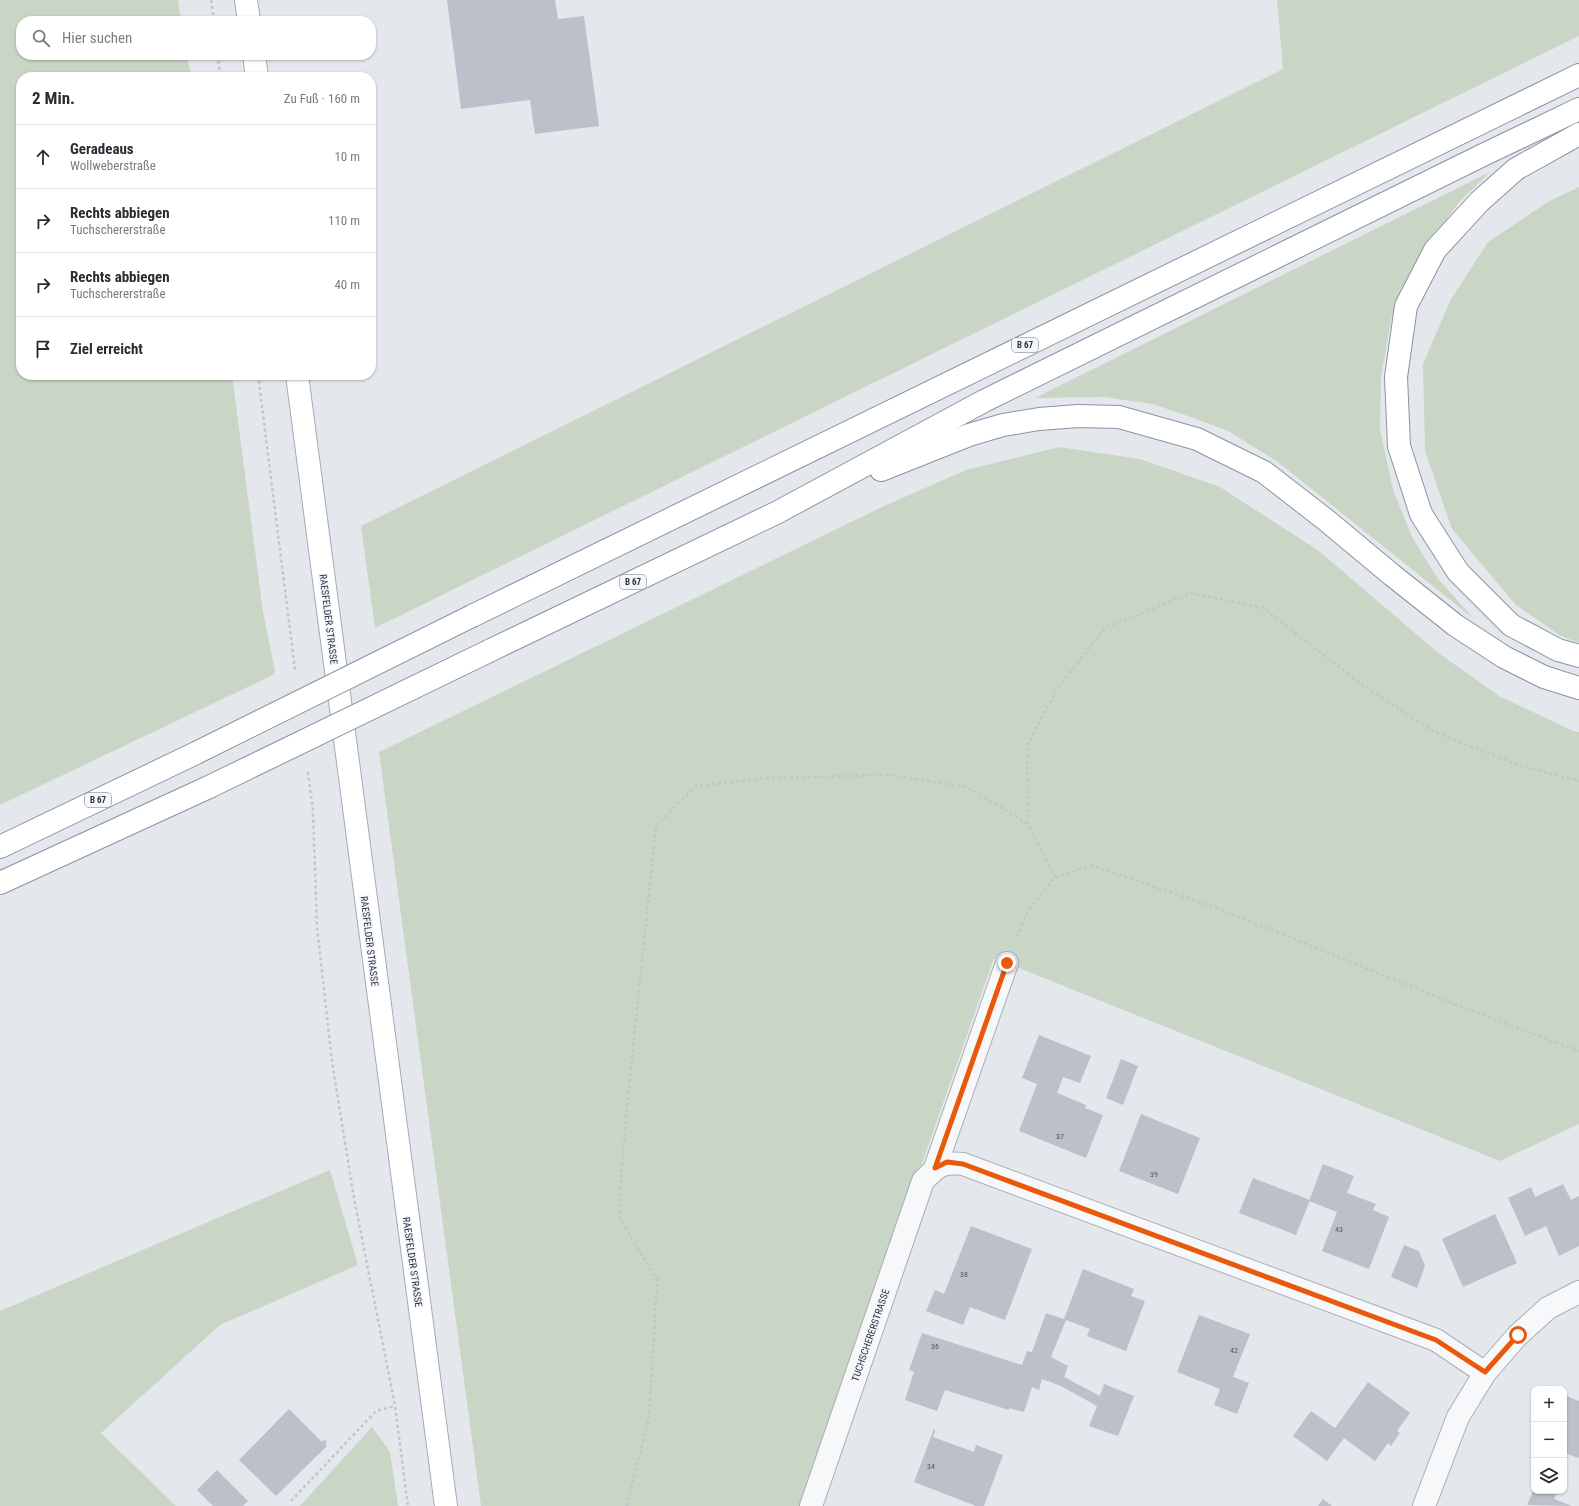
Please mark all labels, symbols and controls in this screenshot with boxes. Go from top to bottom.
search box [16,16,376,60]
icon: search [30,27,52,49]
text: Hier suchen [62,29,132,47]
text: 2 Min. [32,88,75,108]
text: Zu Fuß · 160 m [284,91,360,106]
text: Geradeaus [70,140,134,158]
icon: ahead [32,146,54,168]
text: 10 m [334,149,360,164]
text: Wollweberstraße [70,158,156,173]
text: Rechts abbiegen [70,204,170,222]
icon: right [32,210,54,232]
text: 110 m [328,213,360,228]
text: Tuchschererstraße [70,222,166,237]
text: Rechts abbiegen [70,268,170,286]
icon: right [32,274,54,296]
text: 40 m [334,277,360,292]
text: Tuchschererstraße [70,286,166,301]
icon: arrive [32,338,54,360]
road number: B 67 [1012,338,1038,352]
text: Ziel erreicht [70,340,143,358]
street label: RAESFELDER STRASSE [318,573,340,665]
road number: B 67 [620,575,646,589]
road number: B 67 [85,793,111,807]
street label: RAESFELDER STRASSE [359,895,381,987]
route end [998,954,1016,972]
house number: 37 [1056,1132,1064,1141]
house number: 39 [1150,1170,1158,1179]
street label: RAESFELDER STRASSE [401,1216,424,1308]
house number: 43 [1335,1225,1343,1234]
house number: 38 [960,1270,968,1279]
street label: TUCHSCHERERSTRASSE [849,1287,891,1383]
route start [1509,1326,1527,1344]
house number: 36 [931,1342,939,1351]
house number: 42 [1230,1346,1238,1355]
map controls [1531,1386,1567,1494]
button: + [1531,1386,1567,1422]
button: − [1531,1422,1567,1458]
button: layers [1531,1458,1567,1494]
house number: 34 [927,1462,935,1471]

